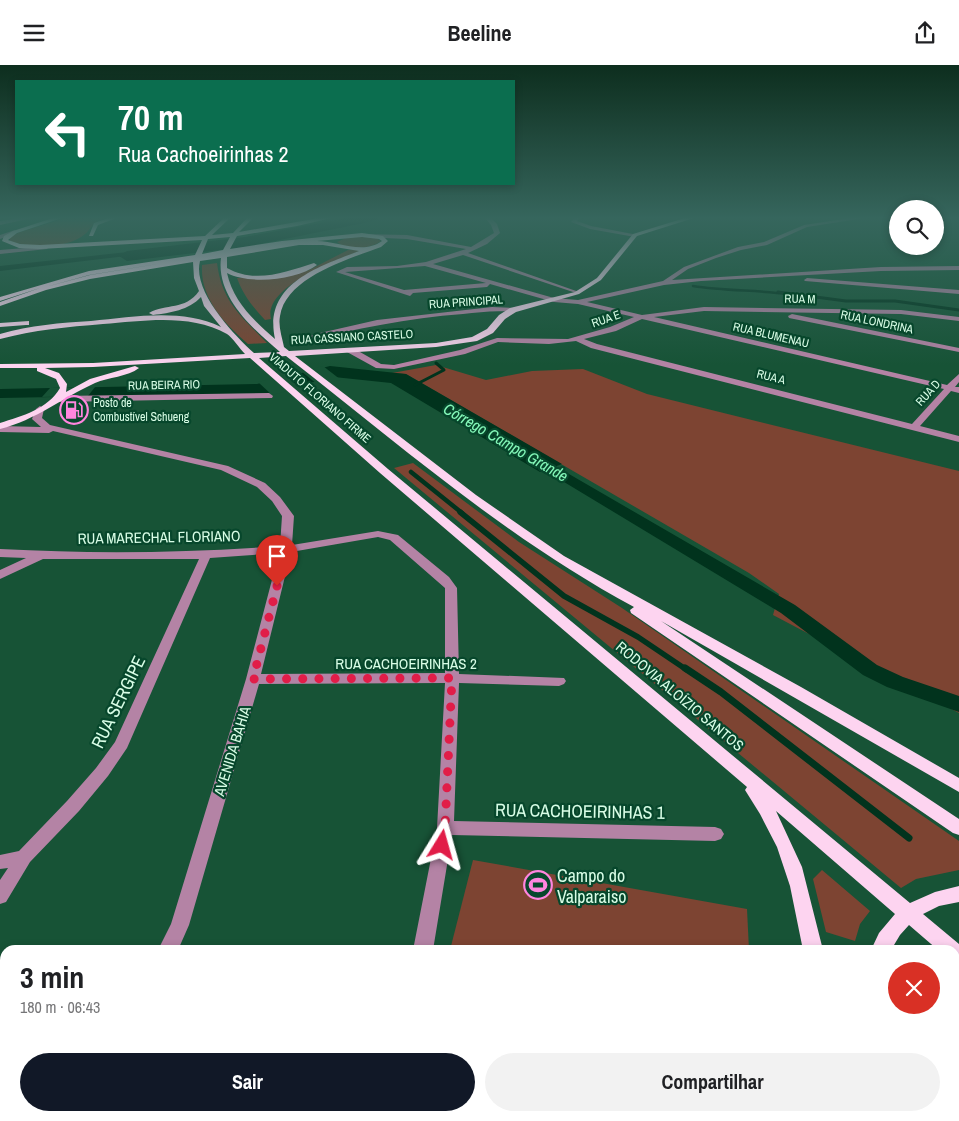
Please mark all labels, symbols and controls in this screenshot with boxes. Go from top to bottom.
text: Beeline [447,18,512,48]
icon: menu [20,19,48,47]
icon: share [911,19,939,47]
text: 70 m [118,94,183,141]
icon: left [35,100,100,165]
text: Rua Cachoeirinhas 2 [118,139,288,169]
map controls [889,200,944,255]
button: search [889,200,944,255]
street label: RUA PRINCIPAL [428,291,504,313]
street label: RUA M [784,291,816,307]
street label: RUA LONDRINA [839,306,915,338]
street label: RUA E [589,307,623,331]
street label: RUA BLUMENAU [731,318,811,352]
street label: RUA CASSIANO CASTELO [290,326,414,348]
street label: VIADUTO FLORIANO FIRME [266,349,374,447]
street label: RUA A [755,366,787,388]
street label: RUA BEIRA RIO [128,376,201,394]
street label: RUA D [912,376,944,410]
fuel station icon: Posto de Combustível Schueng [59,395,89,425]
place label: Posto de Combustível Schueng [93,395,190,425]
water label: Córrego Campo Grande [440,397,572,487]
street label: RUA MARECHAL FLORIANO [77,525,241,549]
pin [256,535,298,586]
icon: arrive [263,542,291,570]
street label: RODOVIA ALOÍZIO SANTOS [612,636,748,756]
street label: RUA SERGIPE [85,652,151,752]
street label: RUA CACHOEIRINHAS 2 [335,653,477,674]
street label: AVENIDA BAHIA [208,703,256,799]
street label: RUA CACHOEIRINHAS 1 [495,797,666,825]
position arrow [415,818,467,870]
place label: Campo do Valparaiso [557,863,626,909]
sports icon: Campo do Valparaiso [523,870,553,900]
text: 3 min [20,957,84,997]
button: close [888,962,940,1014]
text: 180 m · 06:43 [20,996,100,1018]
button: Sair [20,1053,475,1111]
button: Compartilhar [485,1053,940,1111]

